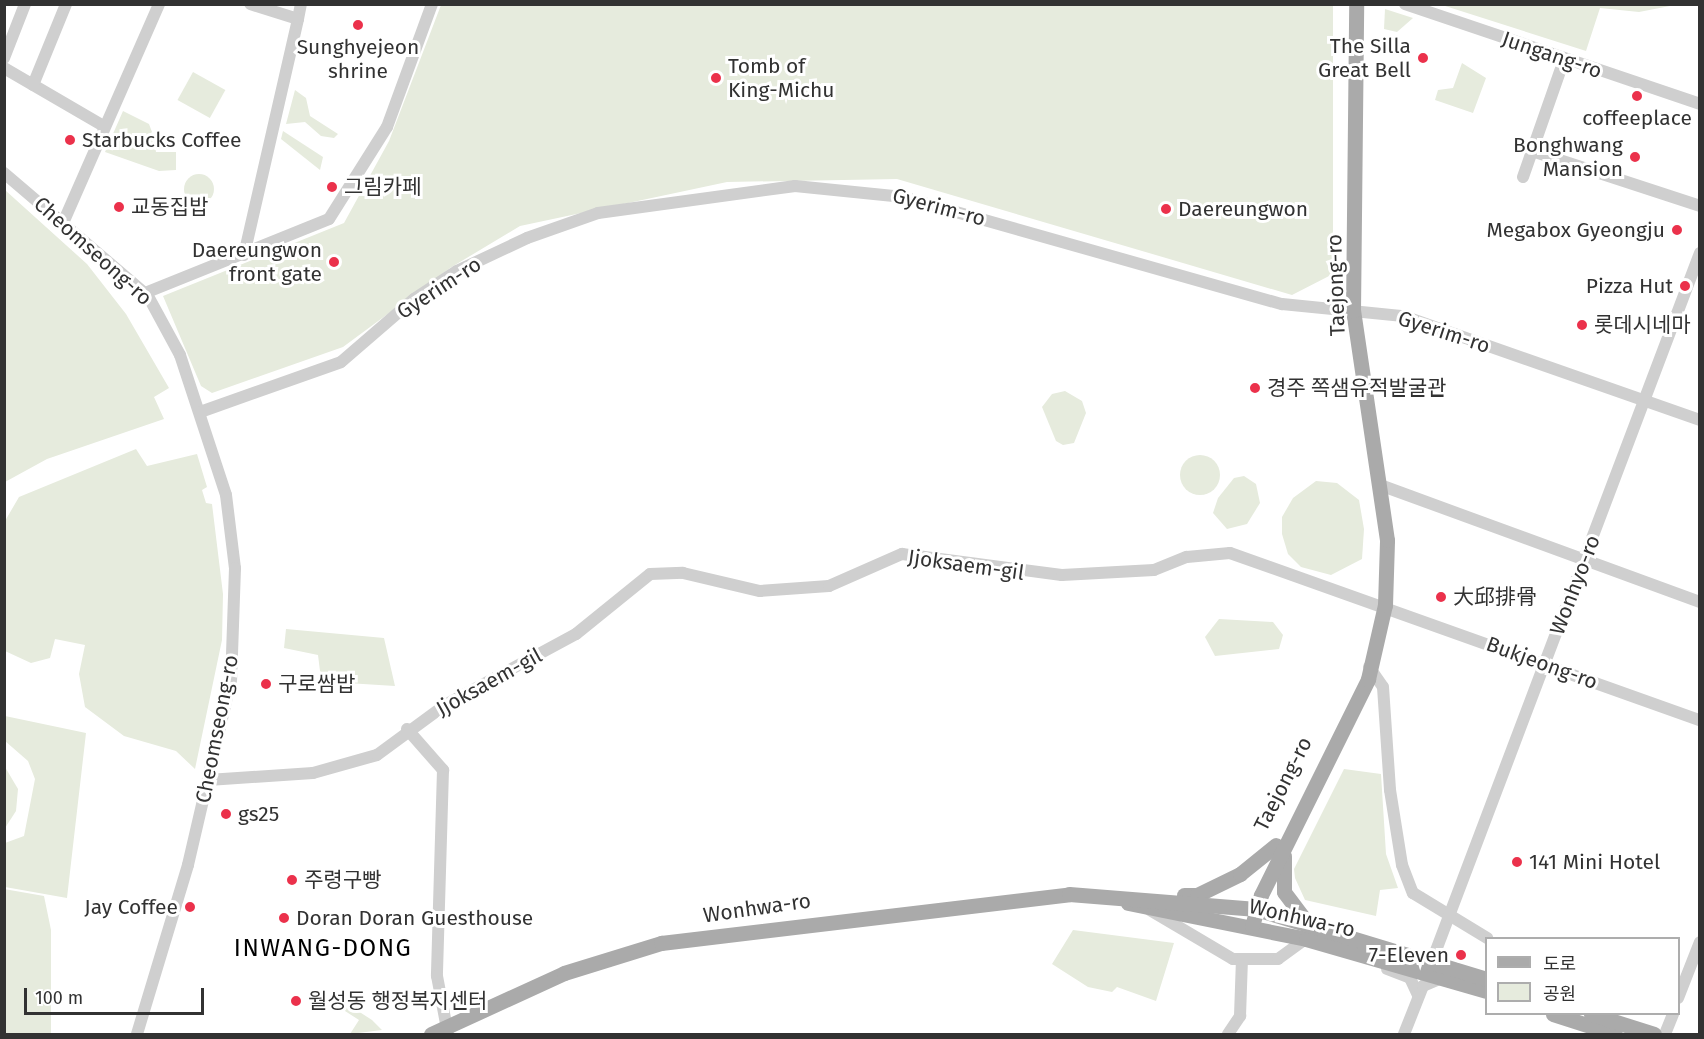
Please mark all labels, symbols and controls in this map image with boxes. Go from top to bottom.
marker: Sunghyejeon shrine [351,18,365,32]
street label: Jungang-ro [1499,26,1605,84]
place label: The Silla Great Bell [1318,33,1411,83]
place label: Sunghyejeon shrine [297,34,419,84]
marker: The Silla Great Bell [1416,51,1430,65]
place label: Tomb of King-Michu [728,53,835,103]
marker: Tomb of King-Michu [709,71,723,85]
marker: coffeeplace [1630,89,1644,103]
place label: coffeeplace [1582,105,1692,131]
place label: Starbucks Coffee [82,127,242,153]
place label: Bonghwang Mansion [1513,132,1623,182]
marker: Starbucks Coffee [63,133,77,147]
marker: Bonghwang Mansion [1628,150,1642,164]
place label: 그림카페 [344,174,421,200]
marker: 그림카페 [325,180,339,194]
street label: Gyerim-ro [890,183,988,231]
street label: Cheomseong-ro [29,191,157,311]
place label: 교동집밥 [131,194,208,220]
place label: Daereungwon [1178,196,1308,222]
marker: 교동집밥 [112,200,126,214]
marker: Daereungwon [1159,202,1173,216]
place label: Megabox Gyeongju [1486,217,1665,243]
marker: Megabox Gyeongju [1670,223,1684,237]
street label: Taejong-ro [1322,234,1350,336]
place label: Daereungwon front gate [192,237,322,287]
street label: Gyerim-ro [392,252,486,324]
marker: Daereungwon front gate [327,255,341,269]
place label: Pizza Hut [1586,273,1673,299]
marker: Pizza Hut [1678,279,1692,293]
street label: Gyerim-ro [1395,305,1493,359]
place label: 롯데시네마 [1594,312,1691,338]
marker: 롯데시네마 [1575,318,1589,332]
place label: 경주 쪽샘유적발굴관 [1267,375,1446,401]
marker: 경주 쪽샘유적발굴관 [1248,381,1262,395]
street label: Wonhyo-ro [1544,532,1606,638]
street label: Jjoksaem-gil [906,544,1026,586]
place label: 大邱排骨 [1453,584,1537,610]
marker: 大邱排骨 [1434,590,1448,604]
street label: Bukjeong-ro [1483,631,1601,695]
street label: Jjoksaem-gil [432,643,546,721]
street label: Cheomseong-ro [190,653,244,805]
place label: 구로쌈밥 [278,671,355,697]
marker: 구로쌈밥 [259,677,273,691]
street label: Taejong-ro [1249,733,1317,835]
place label: gs25 [238,801,279,827]
marker: gs25 [219,807,233,821]
place label: 141 Mini Hotel [1529,849,1660,875]
marker: 141 Mini Hotel [1510,855,1524,869]
place label: 주령구빵 [304,867,381,893]
marker: 주령구빵 [285,873,299,887]
street label: Wonhwa-ro [702,888,812,928]
place label: Jay Coffee [84,894,178,920]
street label: Wonhwa-ro [1246,894,1358,942]
marker: Jay Coffee [183,900,197,914]
place label: Doran Doran Guesthouse [296,905,533,931]
marker: Doran Doran Guesthouse [277,911,291,925]
district label: INWANG-DONG [234,935,412,963]
legend [1485,937,1680,1015]
place label: 7-Eleven [1369,942,1449,968]
marker: 7-Eleven [1454,948,1468,962]
text: 도로 [1543,953,1576,975]
scale bar [27,976,207,1014]
text: 공원 [1543,983,1576,1005]
text: 100 m [35,987,83,1009]
place label: 월성동 행정복지센터 [308,988,487,1014]
marker: 월성동 행정복지센터 [289,994,303,1008]

